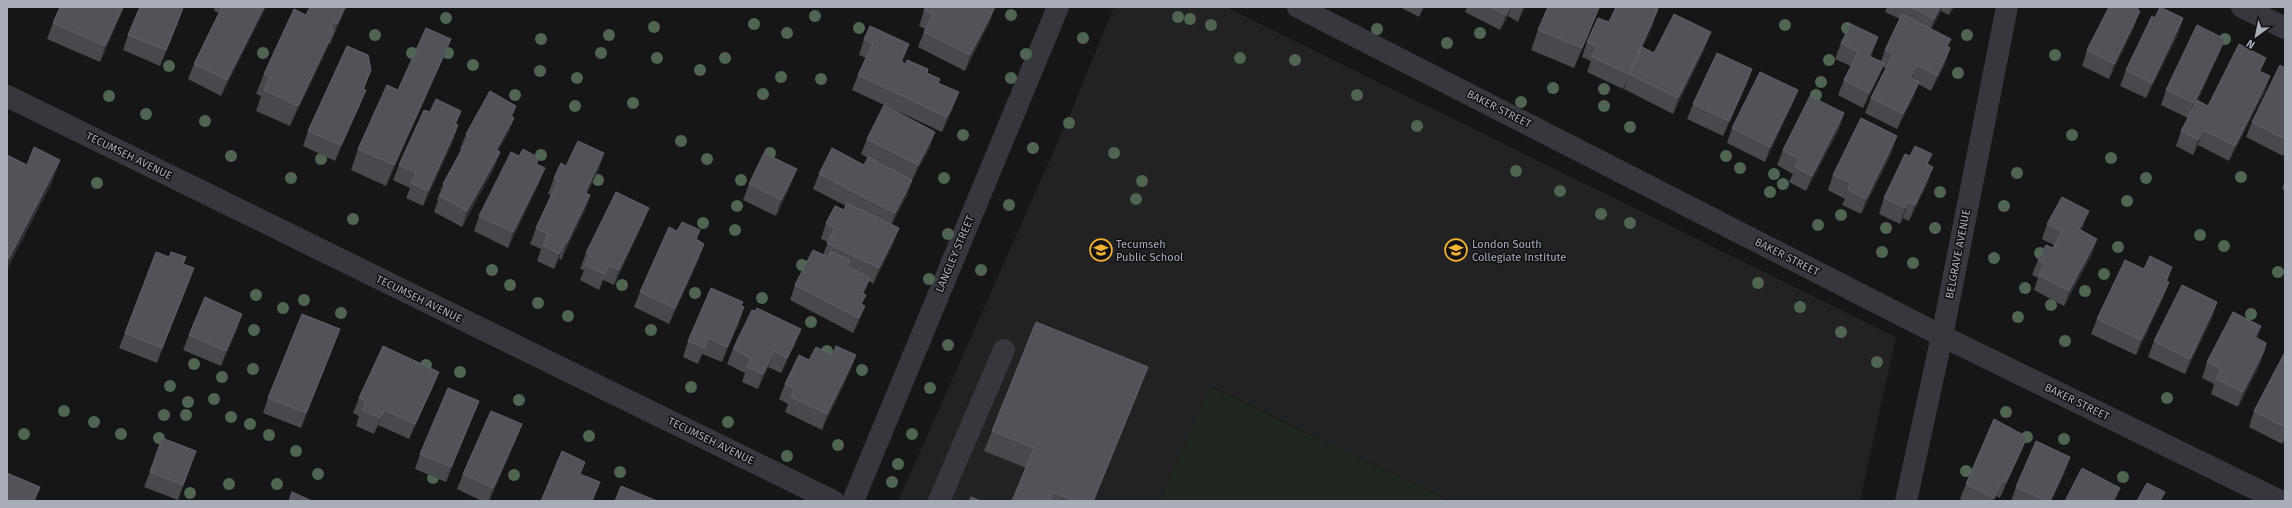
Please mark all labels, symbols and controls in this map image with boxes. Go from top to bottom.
north arrow [2236,16,2276,56]
text: N [2244,37,2257,51]
street label: BAKER STREET [1465,87,1534,131]
street label: TECUMSEH AVENUE [84,129,174,183]
street label: BELGRAVE AVENUE [1943,208,1973,300]
street label: LANGLEY STREET [933,213,977,294]
street label: BAKER STREET [1753,235,1822,279]
school or university icon: Tecumseh Public School [1088,237,1114,263]
school or university icon: London South Collegiate Institute [1443,237,1469,263]
place label: Tecumseh Public School [1116,238,1183,264]
place label: London South Collegiate Institute [1472,238,1566,264]
street label: TECUMSEH AVENUE [374,272,464,326]
street label: BAKER STREET [2043,381,2112,423]
street label: TECUMSEH AVENUE [666,414,756,468]

